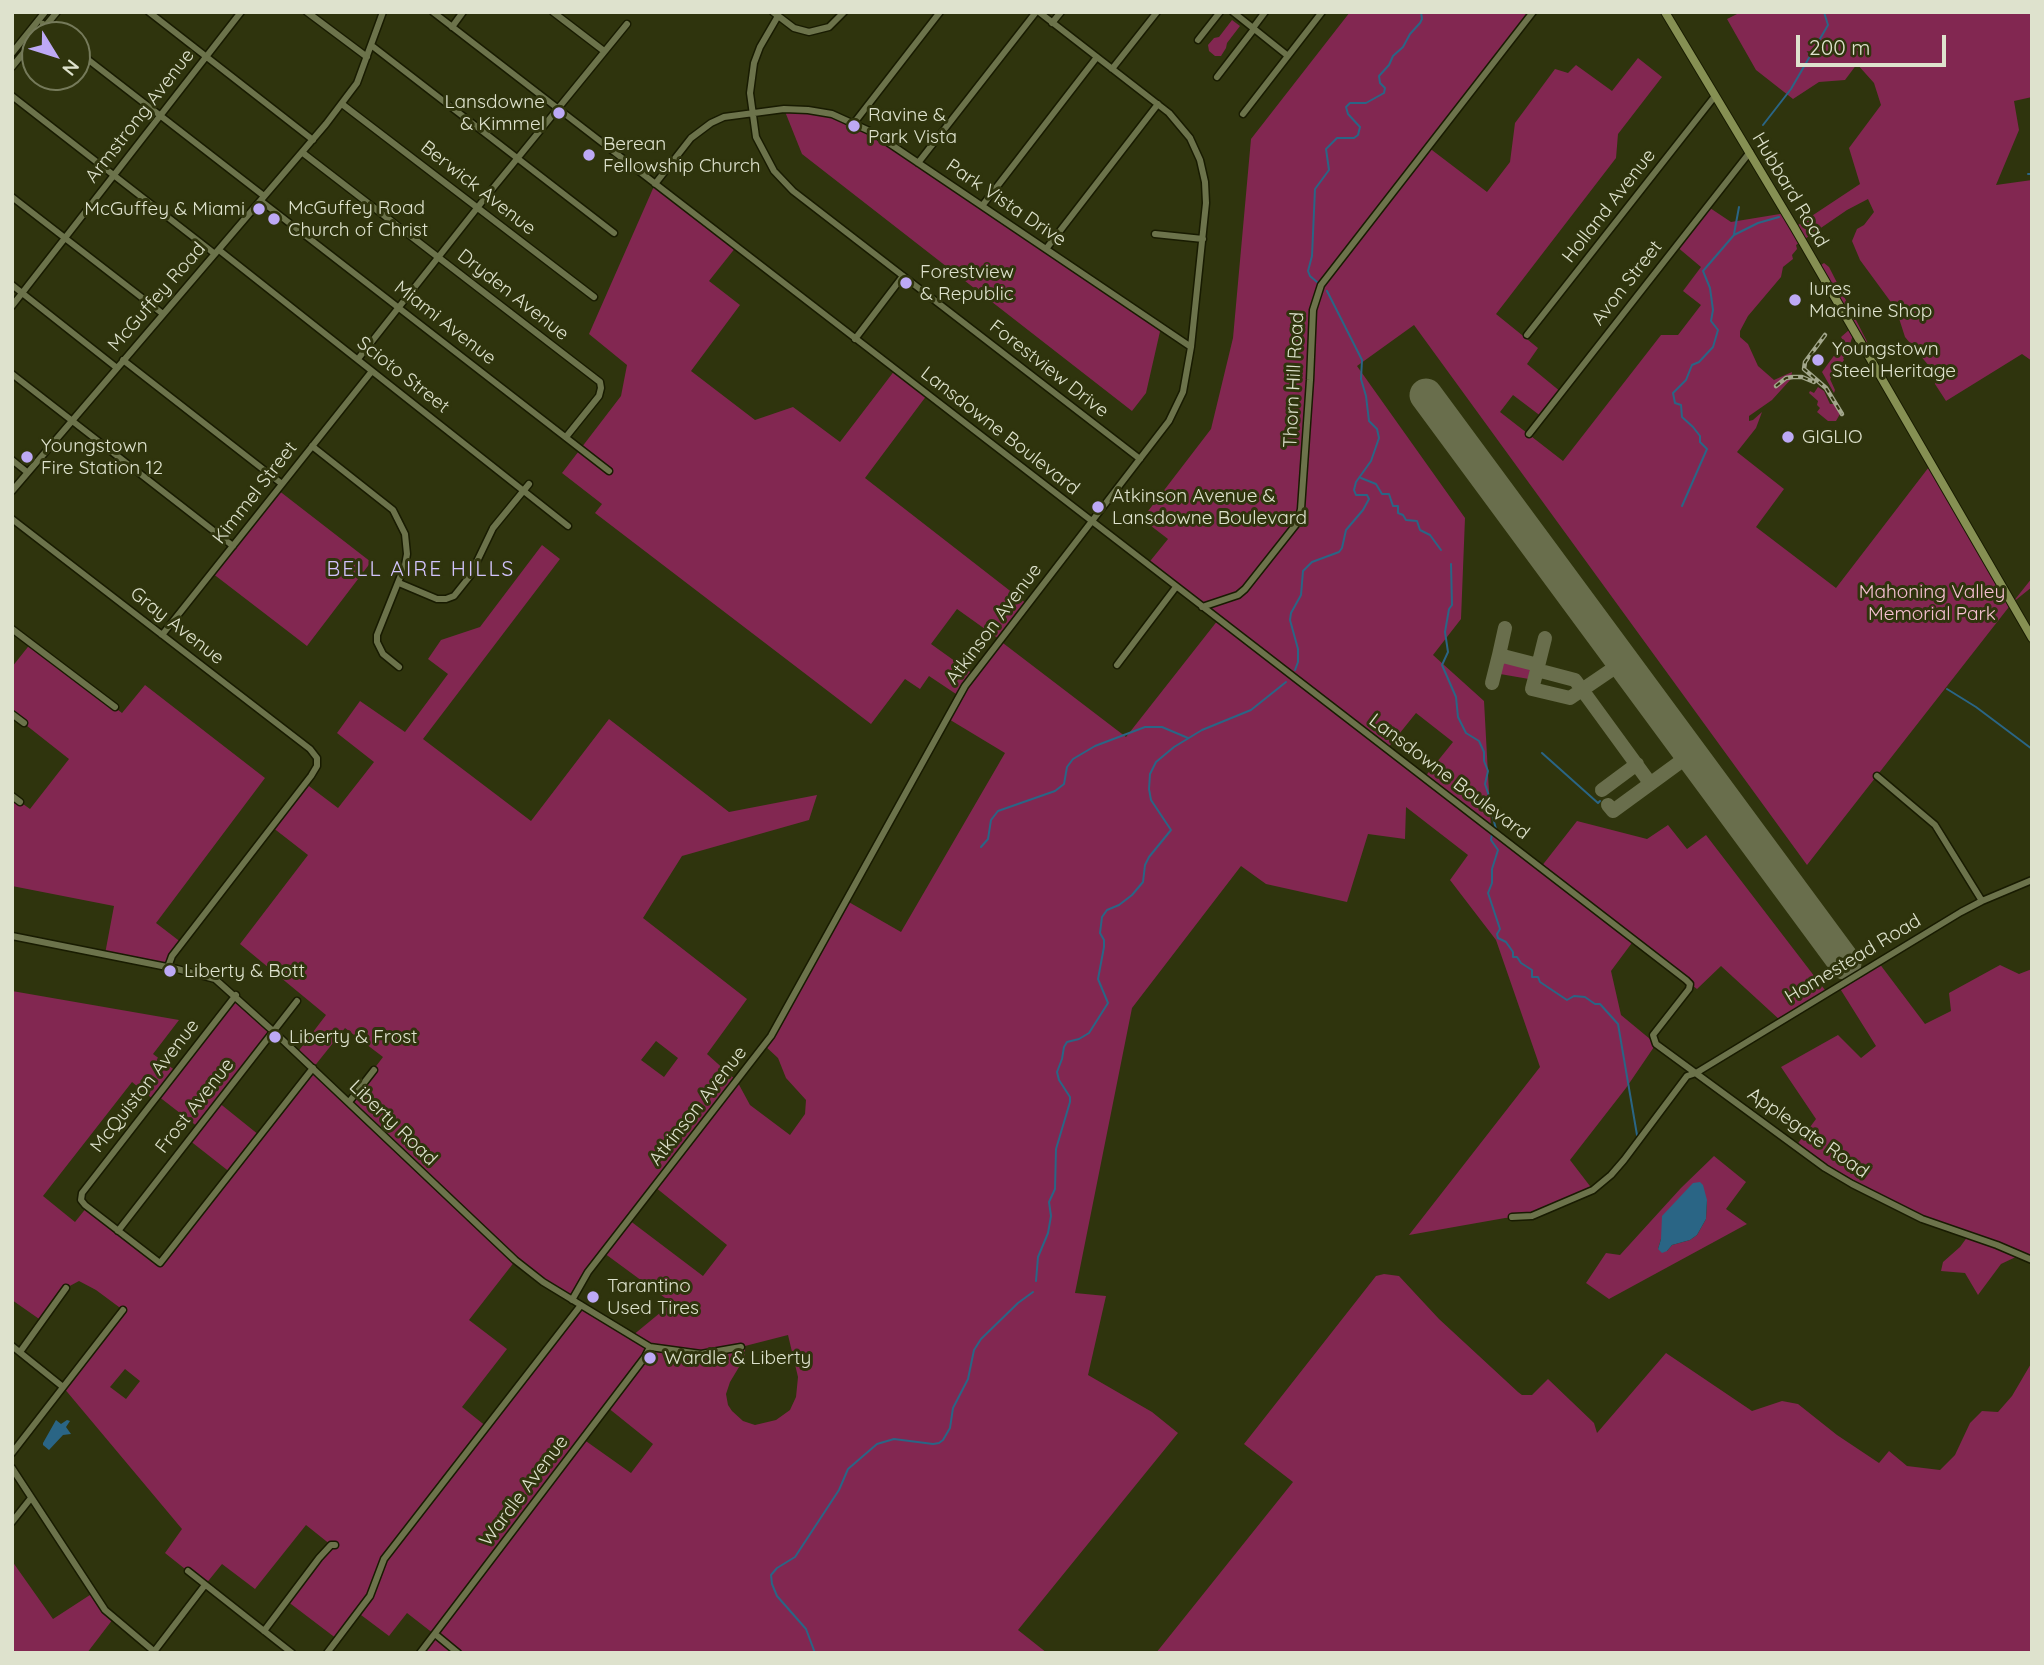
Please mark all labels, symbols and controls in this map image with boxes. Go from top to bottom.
north arrow [21,21,91,91]
scale bar [1799,21,1950,65]
text: 200 m [1809,34,1871,60]
street label: Armstrong Avenue [81,44,199,188]
text: N [57,55,85,81]
place label: Lansdowne & Kimmel [444,91,545,135]
place label: Ravine & Park Vista [868,104,957,148]
marker: Lansdowne & Kimmel [551,105,567,121]
marker: Ravine & Park Vista [846,118,862,134]
street label: Hubbard Road [1747,129,1833,251]
place label: Berean Fellowship Church [603,133,760,177]
street label: Berwick Avenue [416,136,540,240]
street label: Holland Avenue [1558,145,1660,267]
marker: Berean Fellowship Church [581,147,597,163]
street label: Park Vista Drive [942,154,1070,252]
place label: McGuffey Road Church of Christ [288,197,428,241]
place label: McGuffey & Miami [84,198,245,220]
marker: McGuffey & Miami [251,201,267,217]
marker: McGuffey Road Church of Christ [266,211,282,227]
street label: Avon Street [1587,236,1667,330]
street label: McGuffey Road [103,238,211,356]
street label: Dryden Avenue [453,244,573,346]
place label: Forestview & Republic [920,261,1014,305]
marker: Forestview & Republic [898,275,914,291]
street label: Miami Avenue [390,276,500,370]
place label: Iures Machine Shop [1809,278,1932,322]
marker: Iures Machine Shop [1787,292,1803,308]
street label: Thorn Hill Road [1279,311,1309,449]
street label: Forestview Drive [985,315,1113,423]
street label: Scioto Street [352,332,454,418]
place label: Youngstown Steel Heritage [1832,338,1956,382]
marker: Youngstown Steel Heritage [1810,352,1826,368]
street label: Lansdowne Boulevard [916,362,1084,500]
place label: GIGLIO [1802,426,1863,448]
marker: GIGLIO [1780,429,1796,445]
place label: Youngstown Fire Station 12 [41,435,163,479]
street label: Kimmel Street [208,437,302,549]
marker: Youngstown Fire Station 12 [19,449,35,465]
place label: Atkinson Avenue & Lansdowne Boulevard [1112,485,1307,529]
marker: Atkinson Avenue & Lansdowne Boulevard [1090,499,1106,515]
district label: BELL AIRE HILLS [328,557,514,583]
street label: Atkinson Avenue [941,559,1047,689]
park label: Mahoning Valley Memorial Park [1859,581,2005,625]
street label: Gray Avenue [126,582,228,670]
street label: Lansdowne Boulevard [1364,709,1534,845]
street label: Homestead Road [1781,909,1925,1009]
place label: Liberty & Bott [184,960,305,982]
marker: Liberty & Bott [162,963,178,979]
street label: McQuiston Avenue [86,1015,204,1157]
place label: Liberty & Frost [289,1026,418,1048]
marker: Liberty & Frost [267,1029,283,1045]
street label: Atkinson Avenue [644,1042,752,1170]
street label: Frost Avenue [151,1054,239,1158]
street label: Liberty Road [344,1075,442,1171]
street label: Applegate Road [1743,1083,1873,1183]
place label: Tarantino Used Tires [607,1275,699,1319]
marker: Tarantino Used Tires [585,1289,601,1305]
place label: Wardle & Liberty [664,1347,811,1369]
marker: Wardle & Liberty [642,1350,658,1366]
street label: Wardle Avenue [475,1431,573,1551]

